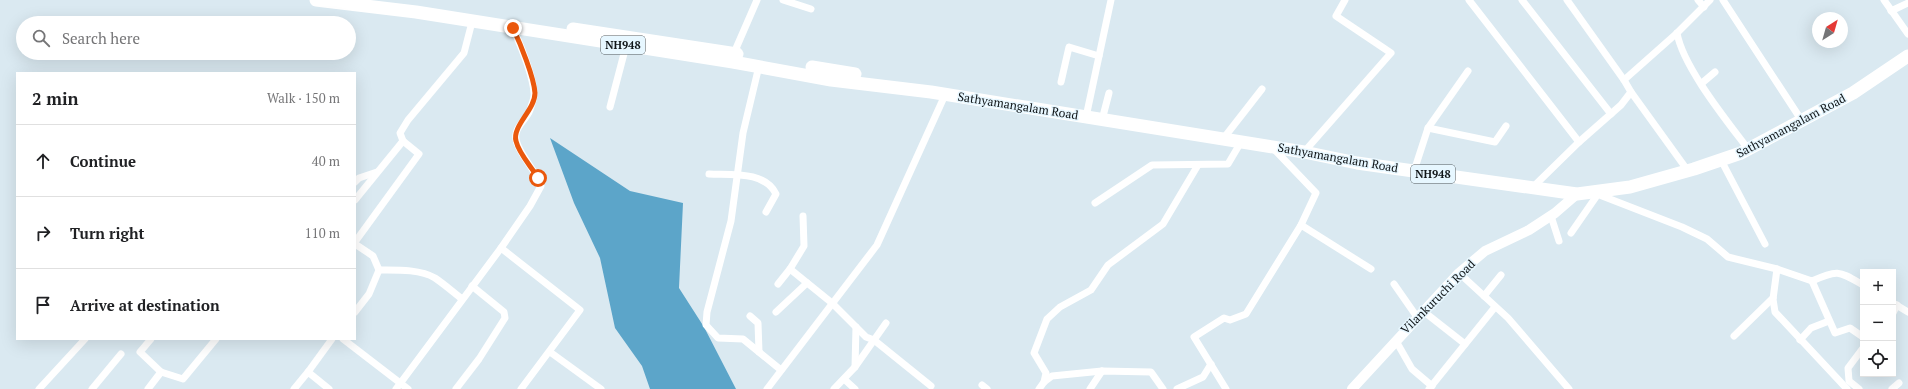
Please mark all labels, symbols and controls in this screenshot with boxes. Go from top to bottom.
north arrow [1812,12,1848,48]
search box [16,16,356,60]
route end [504,19,522,37]
icon: search [30,27,52,49]
text: Search here [62,28,140,48]
road number: NH948 [601,36,645,54]
text: 2 min [32,87,79,110]
text: Walk · 150 m [267,89,340,107]
street label: Sathyamangalam Road [957,89,1080,122]
street label: Sathyamangalam Road [1733,90,1848,161]
street label: Sathyamangalam Road [1277,140,1400,176]
icon: ahead [32,150,54,172]
text: Continue [70,151,136,171]
text: 40 m [312,152,340,170]
road number: NH948 [1411,165,1455,183]
route start [529,169,547,187]
icon: right [32,222,54,244]
text: Turn right [70,223,145,243]
text: 110 m [305,224,340,242]
street label: Vilankuruchi Road [1397,256,1478,337]
map controls [1860,269,1896,377]
button: + [1860,269,1896,305]
icon: arrive [32,294,54,316]
text: Arrive at destination [70,295,220,315]
button: − [1860,305,1896,341]
button: locate [1860,341,1896,377]

